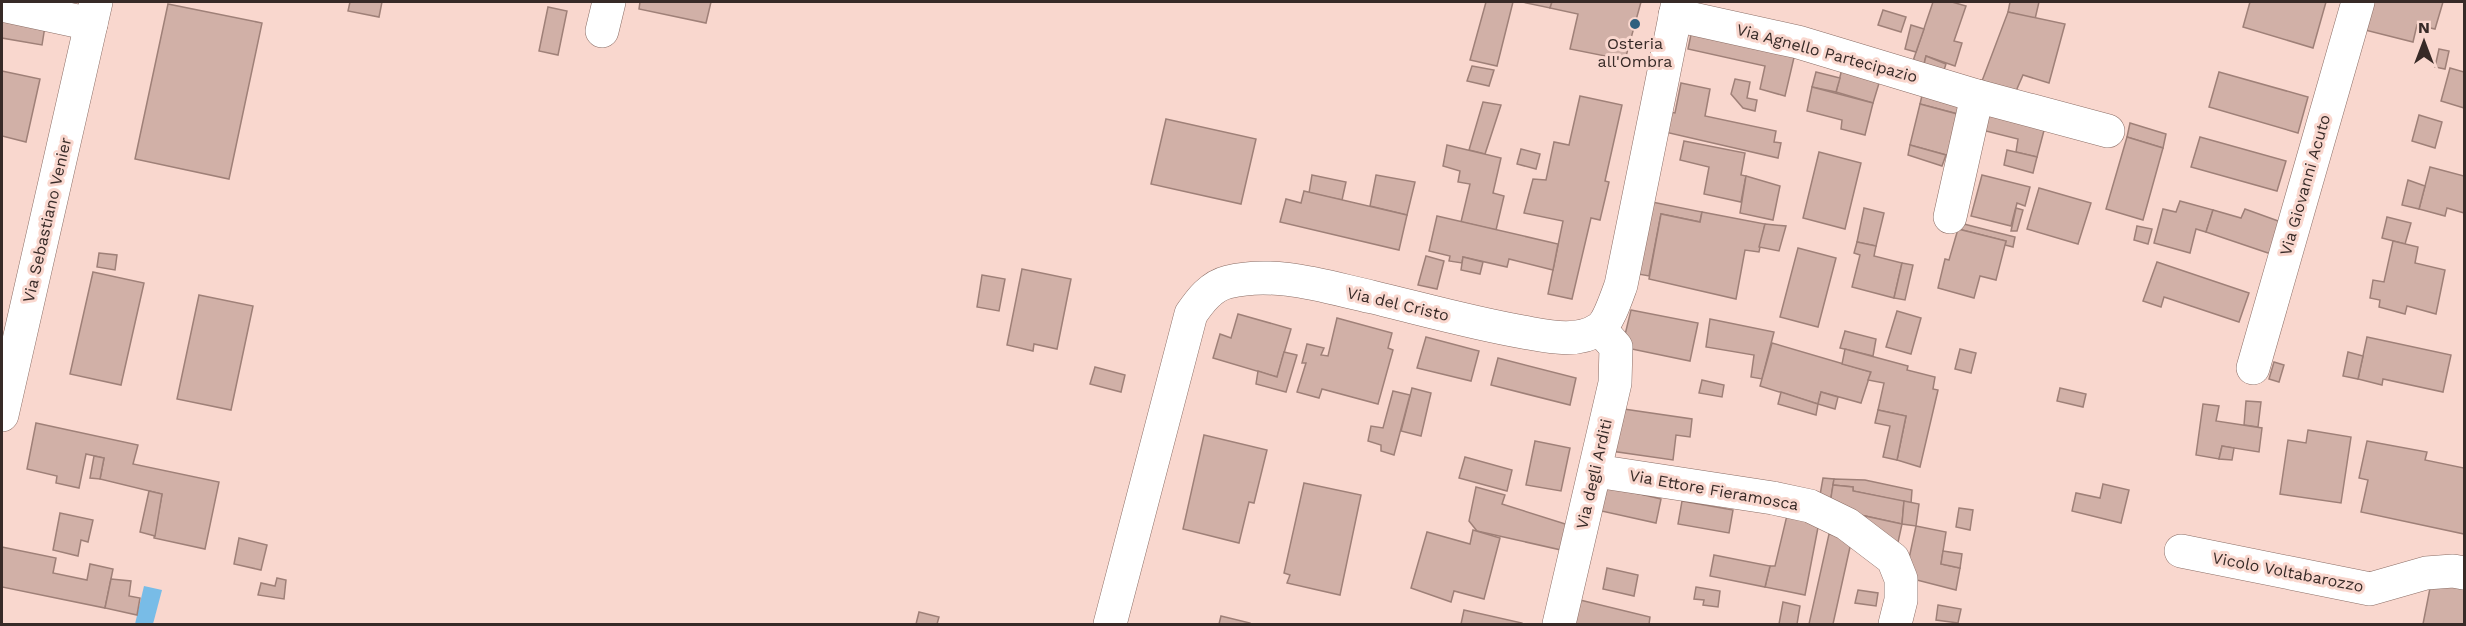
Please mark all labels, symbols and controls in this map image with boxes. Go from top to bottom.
north arrow [2394,12,2454,72]
marker: Osteria all'Ombra [1628,17,1642,31]
text: N [2418,18,2430,37]
street label: Via Agnello Partecipazio [1734,20,1920,86]
place label: Osteria all'Ombra [1598,34,1672,71]
street label: Via Giovanni Acuto [2276,112,2334,258]
street label: Via Sebastiano Venier [19,135,75,304]
street label: Via del Cristo [1345,283,1451,325]
street label: Via degli Arditi [1572,417,1616,531]
street label: Via Ettore Fieramosca [1628,466,1800,514]
street label: Vicolo Voltabarozzo [2211,548,2365,596]

